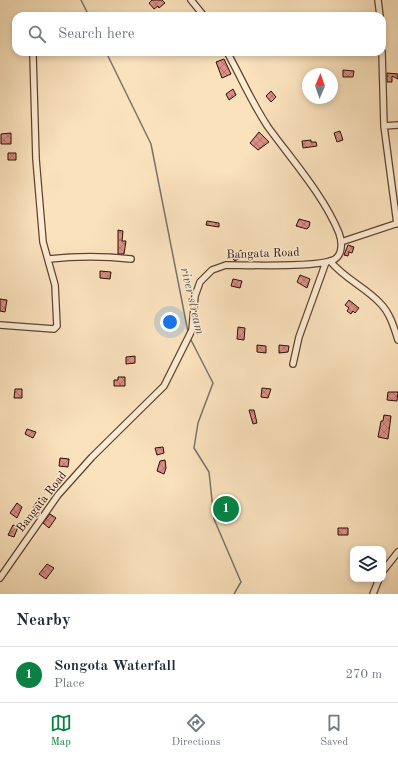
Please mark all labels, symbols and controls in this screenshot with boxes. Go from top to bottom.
search box [12,12,386,56]
icon: search [26,23,48,45]
text: Search here [58,27,135,42]
north arrow [302,68,338,104]
street label: Bangata Road [226,247,300,261]
water label: river stream [178,266,206,336]
your location [160,312,180,332]
street label: Bangata Road [15,469,69,535]
pin: 1 [213,494,239,524]
map controls [350,546,386,582]
button: layers [350,546,386,582]
text: Nearby [16,612,71,629]
text: Songota Waterfall [54,659,176,674]
text: 1 [25,668,33,681]
text: 270 m [345,668,382,681]
text: Place [54,677,84,690]
tab: Map [50,712,72,750]
tab: Directions [172,712,220,750]
tab: Saved [320,712,348,750]

